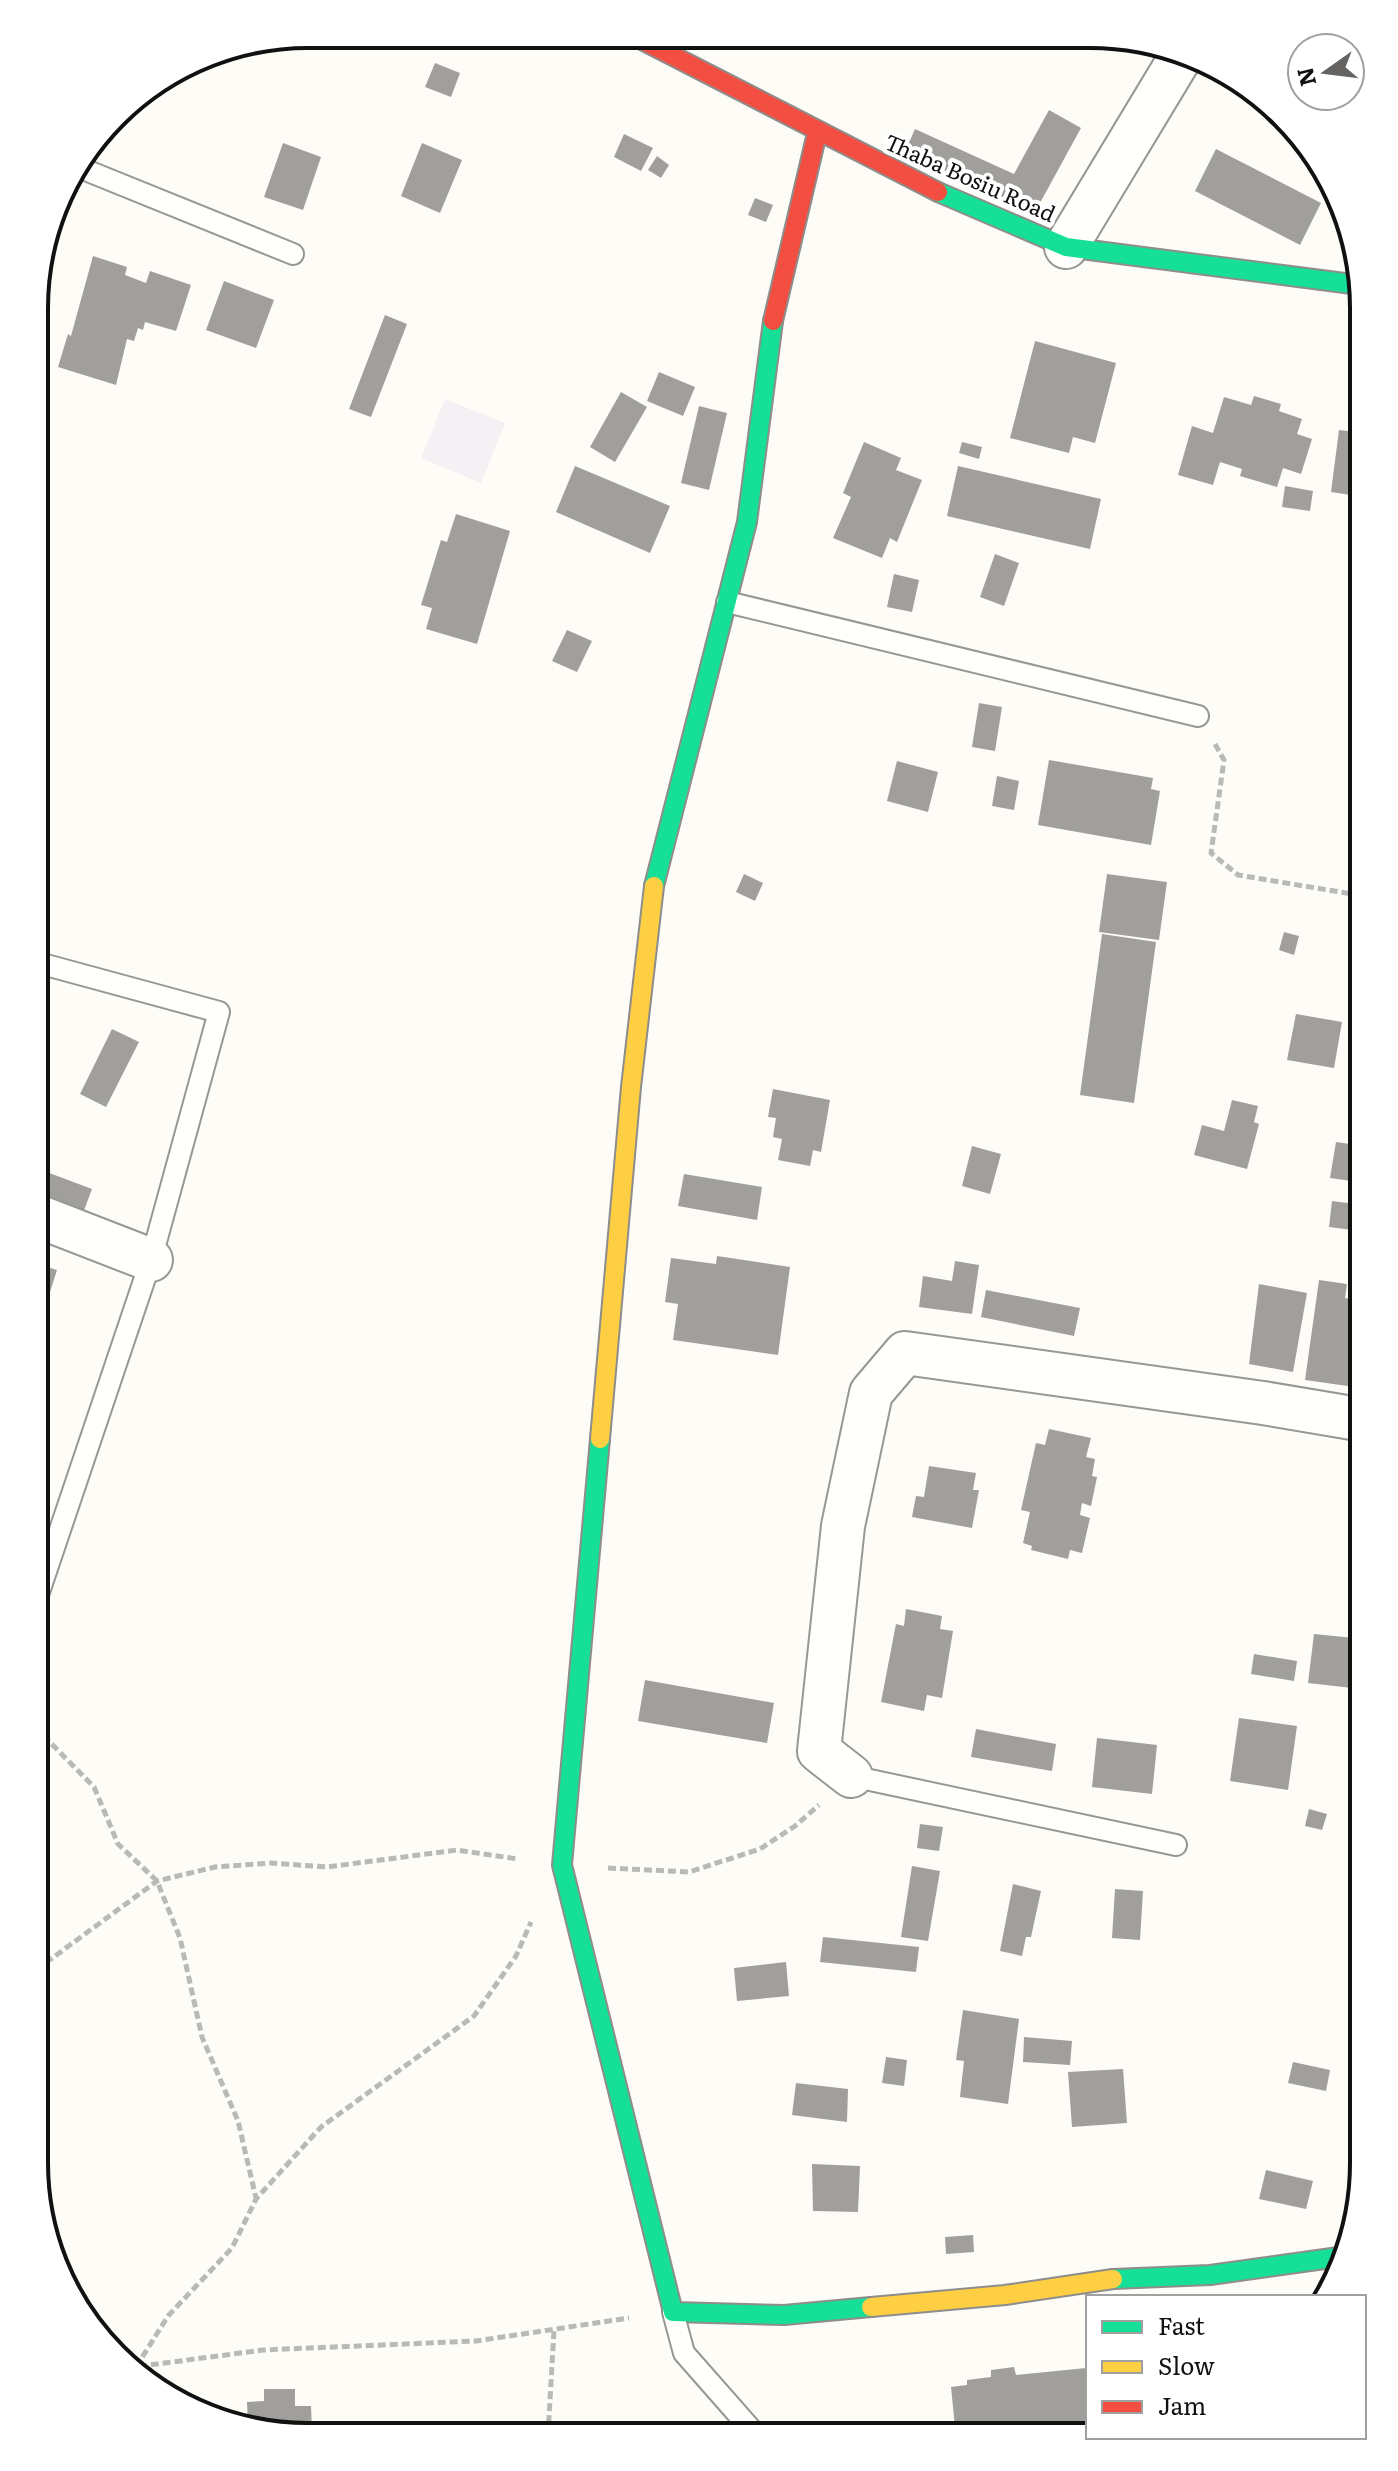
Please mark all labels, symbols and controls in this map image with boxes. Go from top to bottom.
north arrow [1286,32,1366,112]
text: N [1287,64,1323,90]
street label: Thaba Bosiu Road [880,124,1061,229]
legend [1086,2295,1366,2439]
text: Fast [1158,2307,1205,2342]
text: Slow [1158,2347,1215,2382]
text: Jam [1158,2387,1206,2422]

